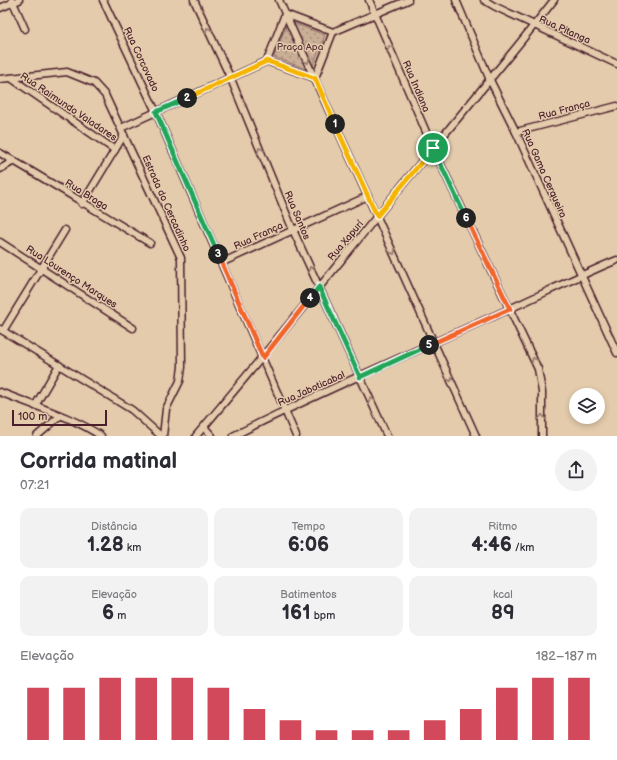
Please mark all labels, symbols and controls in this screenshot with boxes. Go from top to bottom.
street label: Rua Pitanga [537,13,593,47]
street label: Rua Corcovado [121,25,161,94]
one-way arrow [205,27,213,35]
park label: Praça Apa [277,41,324,53]
one-way arrow [386,45,394,52]
one-way arrow [302,57,310,64]
street label: Rua Indiana [400,59,432,114]
street label: Rua Raimundo Valadares [18,70,119,144]
pin: 2 [177,88,197,108]
text: 2 [184,91,190,104]
street label: Rua França [537,97,592,123]
pin: 1 [325,114,345,134]
text: 1 [333,117,337,130]
street label: Rua Gama Cerqueira [519,127,569,220]
pin [416,131,450,165]
icon: arrive [422,137,444,159]
one-way arrow [257,146,265,153]
street label: Estrada do Cercadinho [139,153,193,254]
street label: Rua Braga [63,177,110,213]
street label: Rua Santos [281,189,313,242]
pin: 6 [456,208,476,228]
text: 6 [463,211,469,224]
street label: Rua Xapurí [325,218,366,263]
street label: Rua França [232,219,285,252]
street label: Rua Lourenço Marques [24,243,119,311]
pin: 3 [208,244,228,264]
text: 3 [215,247,221,260]
one-way arrow [388,248,396,256]
one-way arrow [308,266,316,274]
pin: 4 [300,288,320,308]
text: 4 [307,291,313,304]
pin: 5 [419,335,439,355]
text: 5 [426,338,432,351]
one-way arrow [531,356,539,364]
street label: Rua Jaboticabal [276,369,347,409]
one-way arrow [445,375,453,382]
map controls [569,388,605,424]
button: layers [569,388,605,424]
one-way arrow [367,397,375,404]
scale bar [12,408,107,427]
text: 100 m [18,410,47,423]
one-way arrow [538,414,547,420]
text: Corrida matinal [20,448,177,475]
button: share [555,449,597,491]
text: 07:21 [20,477,49,493]
text: Distância [91,520,137,533]
text: Tempo [292,520,325,533]
text: Ritmo [488,520,517,533]
text: 1.28 [87,533,124,557]
text: 6:06 [288,533,329,557]
text: 4:46 [471,533,512,557]
text: km [124,541,141,554]
text: /km [512,541,534,554]
text: Elevação [91,588,137,601]
text: Batimentos [280,588,337,601]
text: kcal [493,588,513,601]
text: 6 [102,601,114,625]
text: 161 [282,601,311,625]
text: 89 [491,601,515,625]
text: m [114,609,126,622]
text: bpm [311,609,335,622]
text: Elevação [20,648,74,664]
text: 182–187 m [536,648,597,664]

